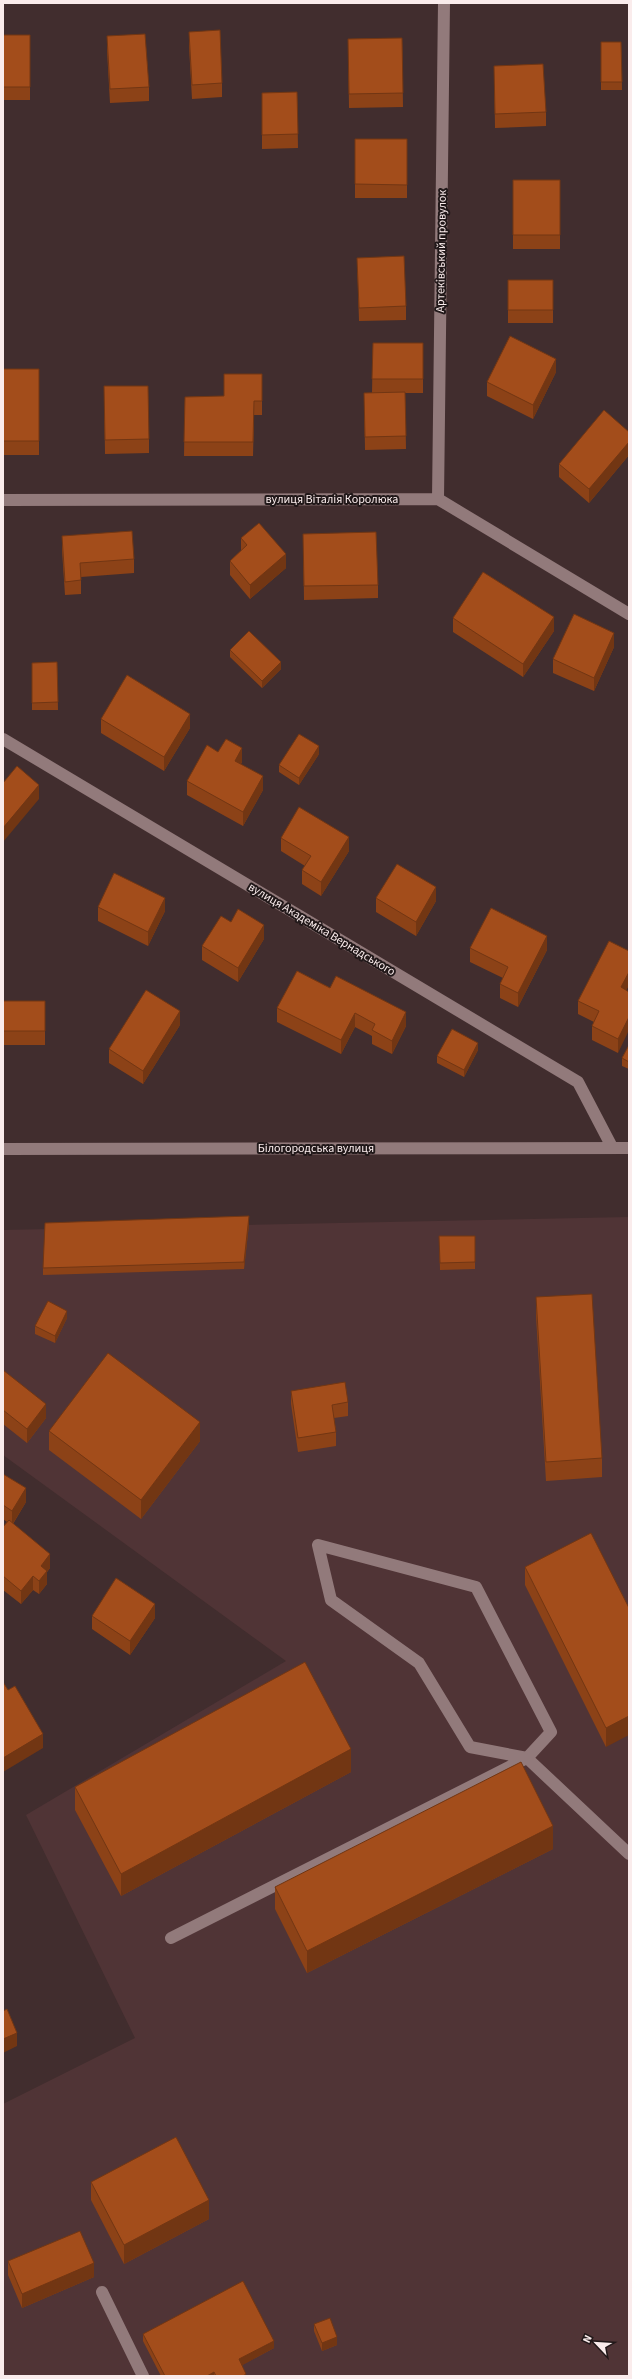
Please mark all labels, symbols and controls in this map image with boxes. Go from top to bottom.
street label: Артеківський провулок [432,189,451,313]
street label: вулиця Віталія Королюка [266,491,398,508]
street label: вулиця Академіка Вернадського [245,879,399,980]
street label: Білогородська вулиця [258,1140,374,1157]
north arrow [576,2323,616,2363]
text: N [579,2332,596,2345]

